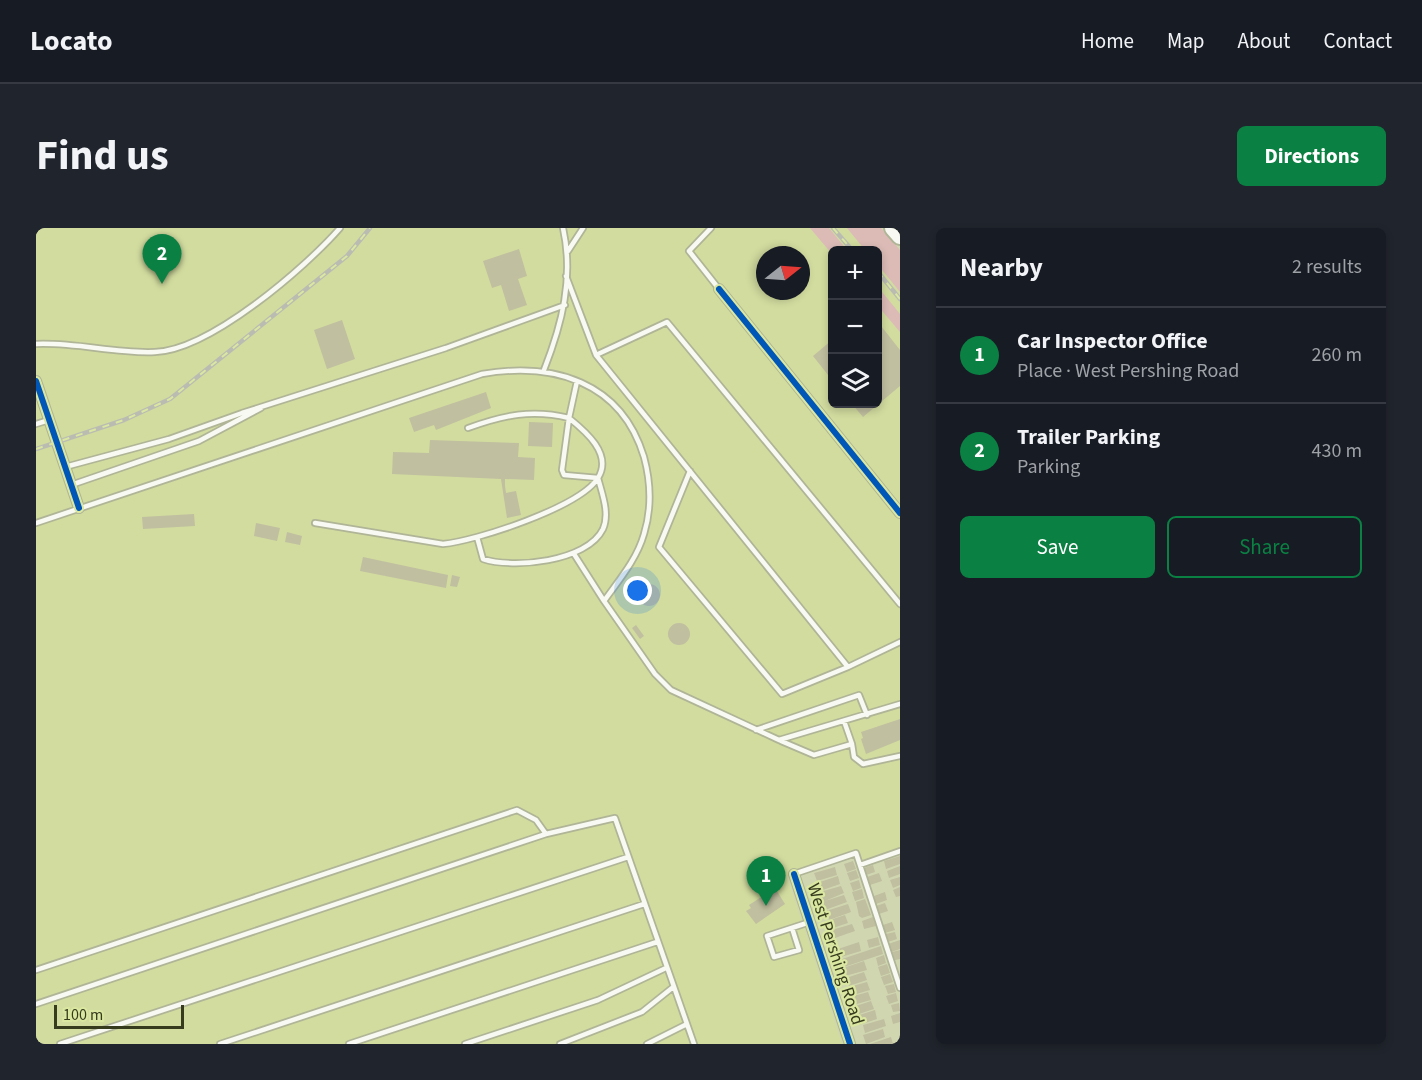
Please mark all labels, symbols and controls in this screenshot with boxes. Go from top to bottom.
text: Locato [30,21,112,61]
text: Home [1081,26,1134,56]
text: Map [1167,26,1205,56]
text: About [1238,26,1290,56]
text: Contact [1323,26,1392,56]
text: Find us [36,126,169,186]
button: Directions [1237,126,1386,186]
pin: 2 [142,235,182,284]
north arrow [756,246,810,300]
map controls [828,246,882,408]
button: + [828,246,882,300]
text: Nearby [960,249,1043,286]
text: 2 results [1292,253,1362,281]
button: − [828,300,882,354]
text: Car Inspector Office [1017,325,1208,357]
text: 1 [974,341,985,369]
text: 260 m [1312,341,1362,369]
button: layers [828,354,882,408]
text: Place · West Pershing Road [1017,357,1239,385]
text: Trailer Parking [1017,421,1160,453]
text: 2 [974,437,985,465]
text: 430 m [1312,437,1362,465]
text: Parking [1017,453,1080,481]
button: Save [960,516,1155,578]
button: Share [1167,516,1362,578]
your location [623,576,652,605]
pin: 1 [746,856,786,906]
street label: West Pershing Road [801,880,870,1028]
scale bar [54,1002,184,1030]
text: 100 m [63,1004,103,1026]

